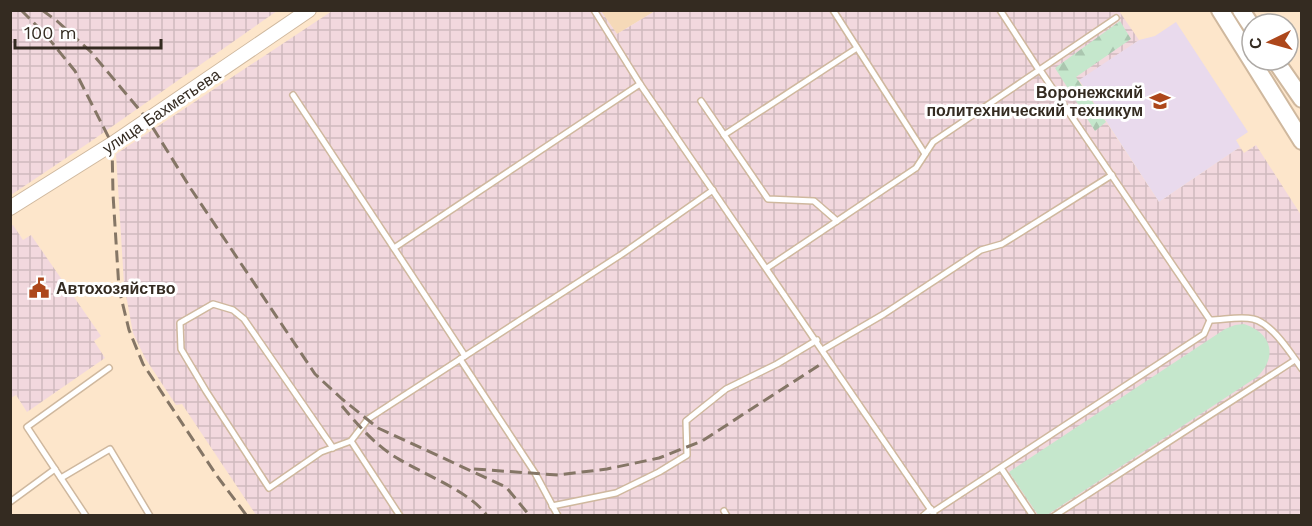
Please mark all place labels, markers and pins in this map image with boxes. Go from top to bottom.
place label: Воронежский политехнический техникум [926,83,1143,120]
school or university icon: Воронежский политехнический техникум [1148,89,1172,113]
public building icon: Автохозяйство [27,276,51,300]
place label: Автохозяйство [56,279,176,298]

